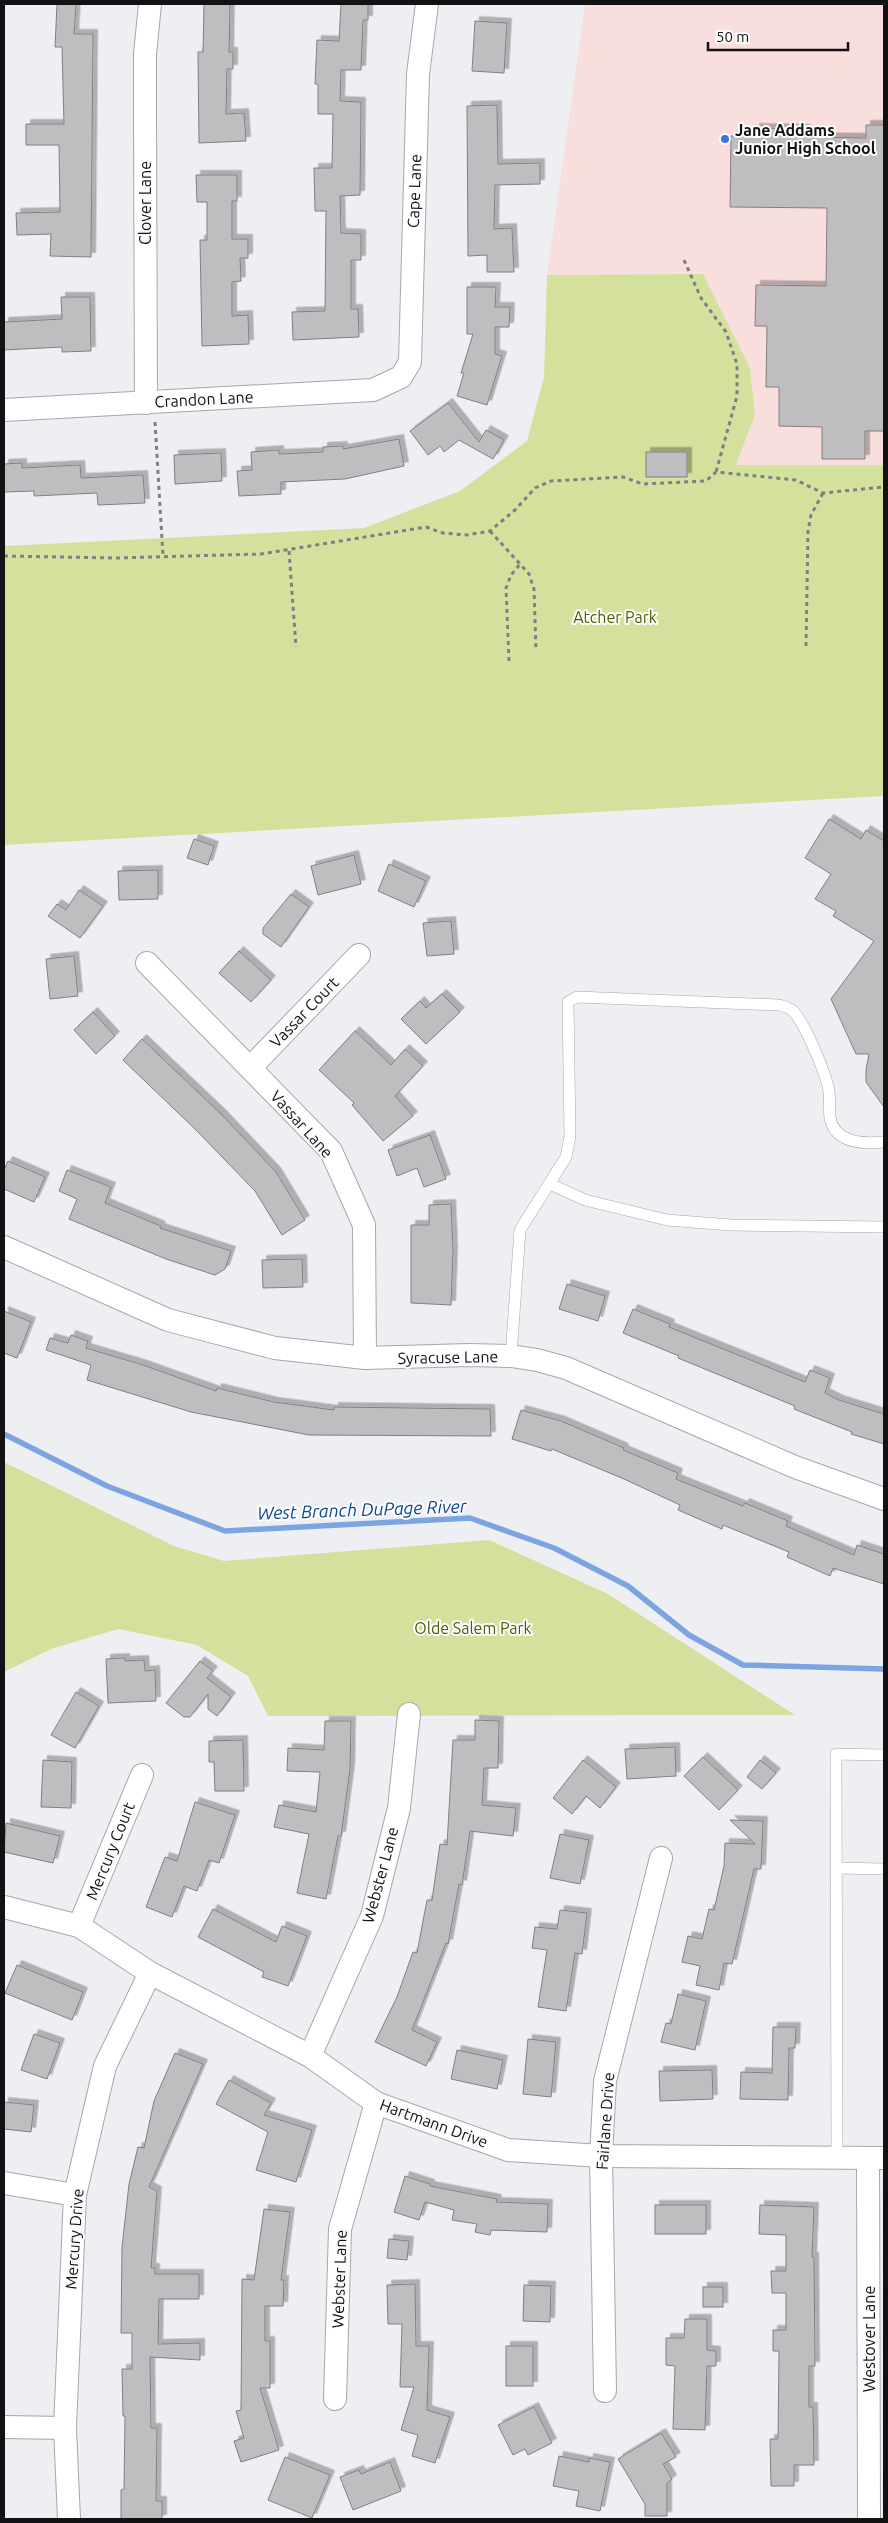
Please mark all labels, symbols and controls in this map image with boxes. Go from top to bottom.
scale bar [708,20,848,52]
text: 50 m [716,28,749,45]
place label: Jane Addams Junior High School [735,121,876,157]
marker: Jane Addams Junior High School [719,133,731,145]
street label: Cape Lane [404,154,424,228]
street label: Clover Lane [136,161,154,245]
street label: Crandon Lane [154,387,254,411]
park label: Atcher Park [573,608,657,626]
street label: Vassar Court [266,973,342,1051]
street label: Vassar Lane [267,1087,337,1161]
street label: Syracuse Lane [398,1347,498,1367]
water label: West Branch DuPage River [257,1495,468,1523]
park label: Olde Salem Park [414,1619,532,1637]
street label: Mercury Court [82,1799,138,1902]
street label: Webster Lane [359,1825,401,1925]
street label: Fairlane Drive [593,2072,617,2170]
street label: Hartmann Drive [378,2095,490,2151]
street label: Mercury Drive [61,2188,87,2290]
street label: Webster Lane [328,2229,350,2329]
street label: Westover Lane [860,2286,878,2392]

